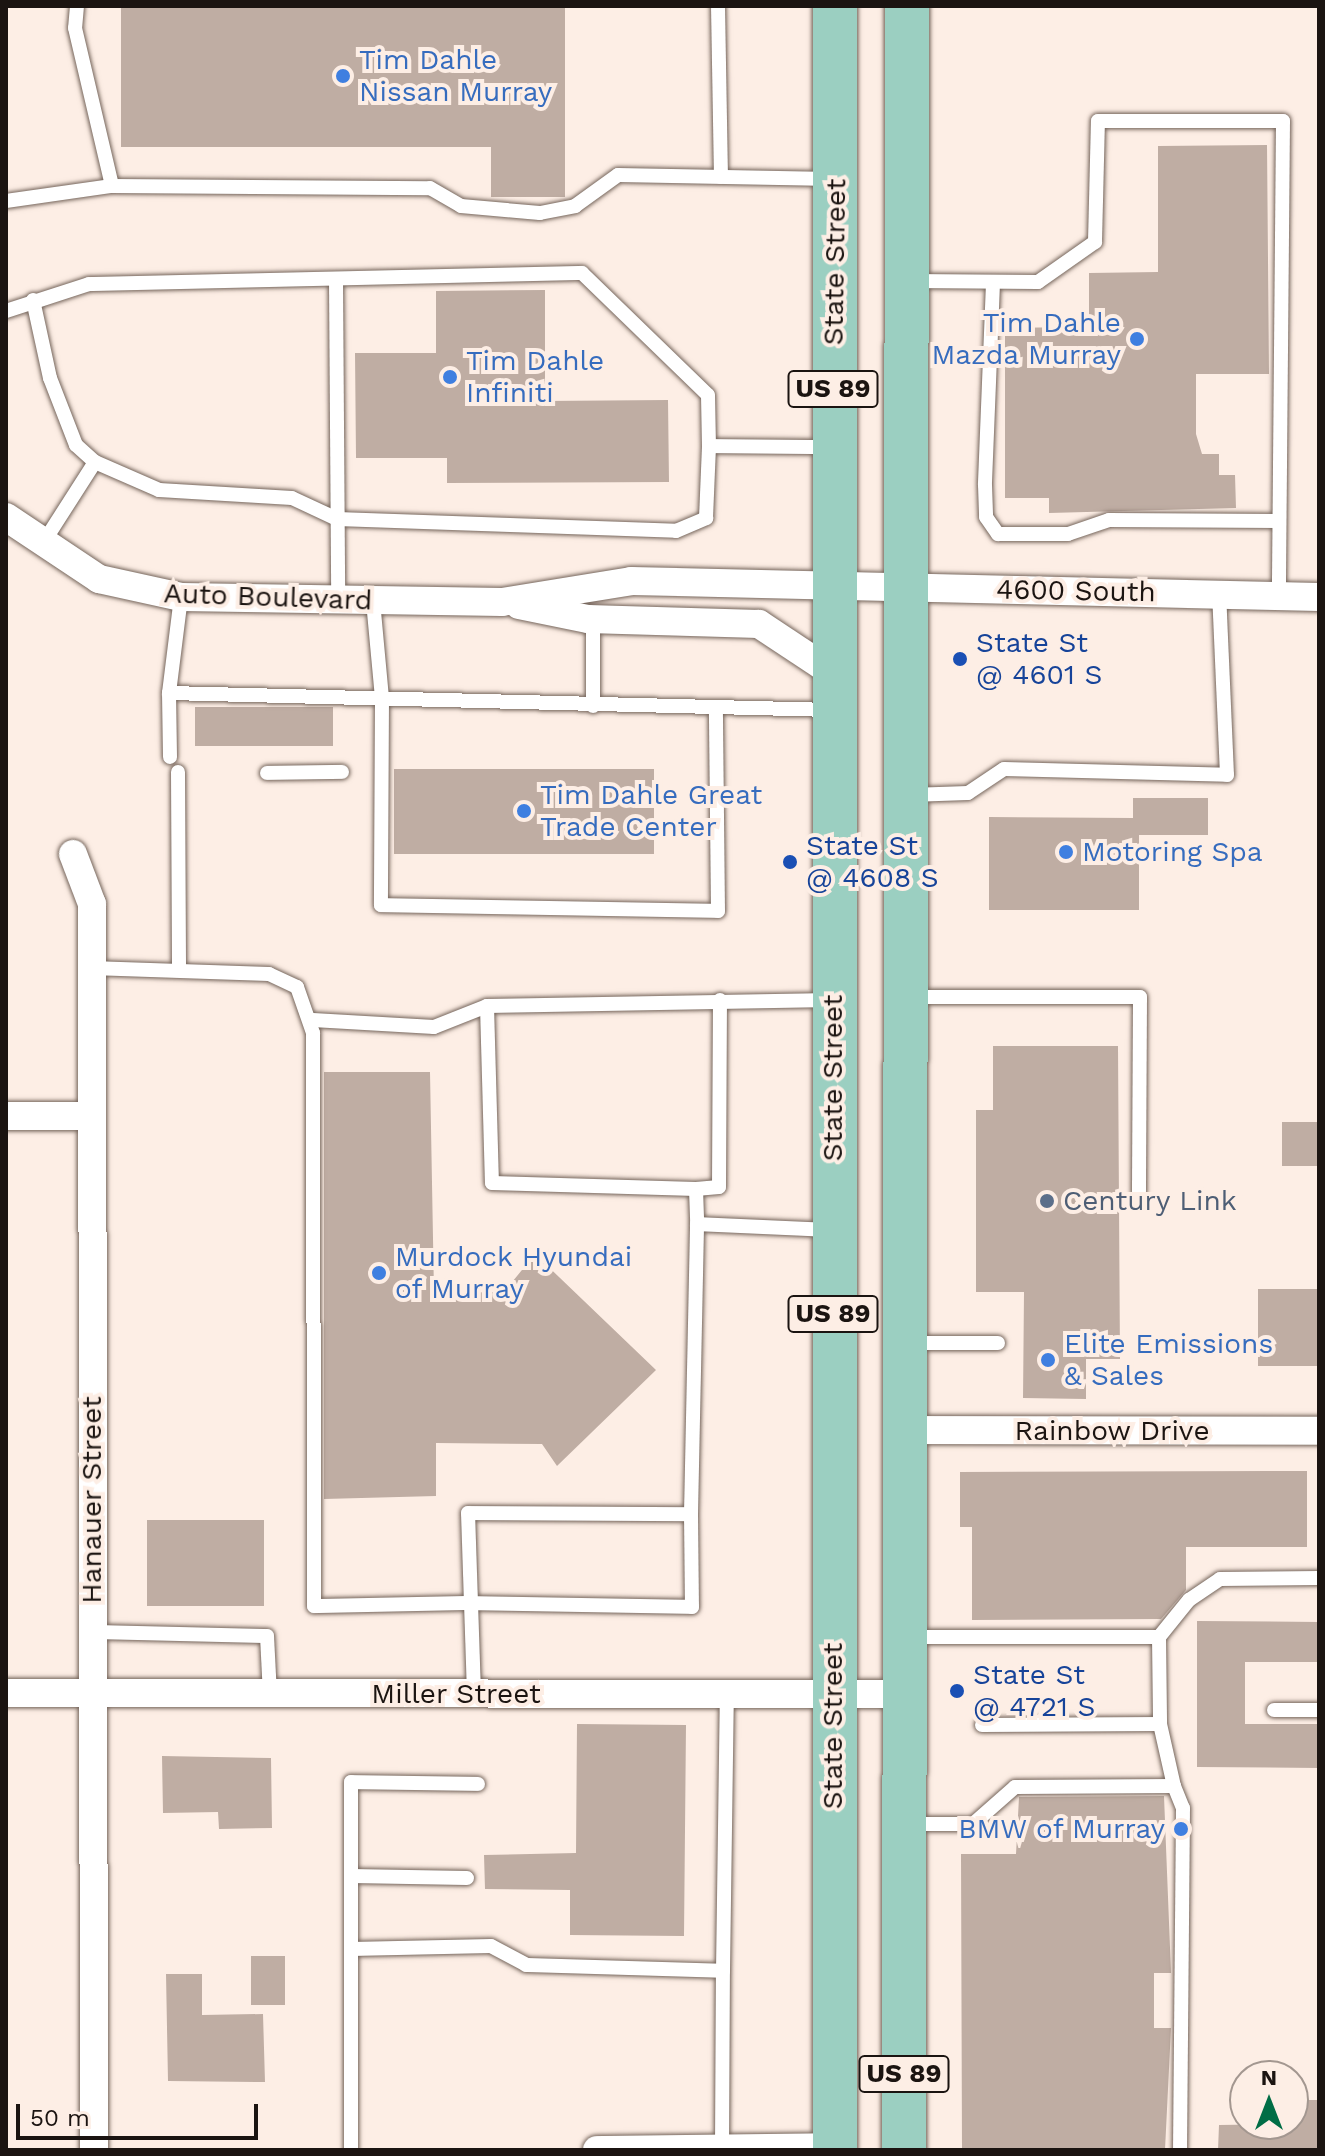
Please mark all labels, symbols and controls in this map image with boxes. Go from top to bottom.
place label: Tim Dahle Nissan Murray [359,43,552,109]
marker: Tim Dahle Nissan Murray [334,67,352,85]
street label: State Street [817,178,853,346]
place label: Tim Dahle Mazda Murray [931,306,1121,372]
marker: Tim Dahle Mazda Murray [1128,330,1146,348]
place label: Tim Dahle Infiniti [466,344,604,410]
road number: US 89 [787,367,879,411]
marker: Tim Dahle Infiniti [441,368,459,386]
street label: 4600 South [996,573,1156,609]
street label: Auto Boulevard [163,577,373,617]
place label: State St @ 4601 S [976,626,1102,692]
marker: State St @ 4601 S [951,650,969,668]
place label: Tim Dahle Great Trade Center [540,778,762,844]
marker: Tim Dahle Great Trade Center [515,802,533,820]
place label: State St @ 4608 S [806,829,939,895]
place label: Motoring Spa [1082,835,1263,869]
marker: Motoring Spa [1057,843,1075,861]
marker: State St @ 4608 S [781,853,799,871]
street label: State Street [816,995,850,1161]
place label: Century Link [1063,1184,1237,1218]
marker: Century Link [1038,1192,1056,1210]
place label: Murdock Hyundai of Murray [395,1240,633,1306]
marker: Murdock Hyundai of Murray [370,1264,388,1282]
road number: US 89 [787,1292,879,1336]
place label: Elite Emissions & Sales [1064,1327,1273,1393]
marker: Elite Emissions & Sales [1039,1351,1057,1369]
street label: Hanauer Street [75,1396,109,1604]
street label: Rainbow Drive [1014,1414,1210,1448]
street label: State Street [816,1643,850,1809]
place label: State St @ 4721 S [973,1658,1096,1724]
street label: Miller Street [371,1677,541,1711]
marker: State St @ 4721 S [948,1682,966,1700]
place label: BMW of Murray [956,1812,1165,1846]
marker: BMW of Murray [1172,1820,1190,1838]
road number: US 89 [858,2052,950,2096]
north arrow [1229,2060,1309,2140]
text: N [1261,2065,1277,2090]
scale bar [20,2088,262,2138]
text: 50 m [30,2104,90,2132]

